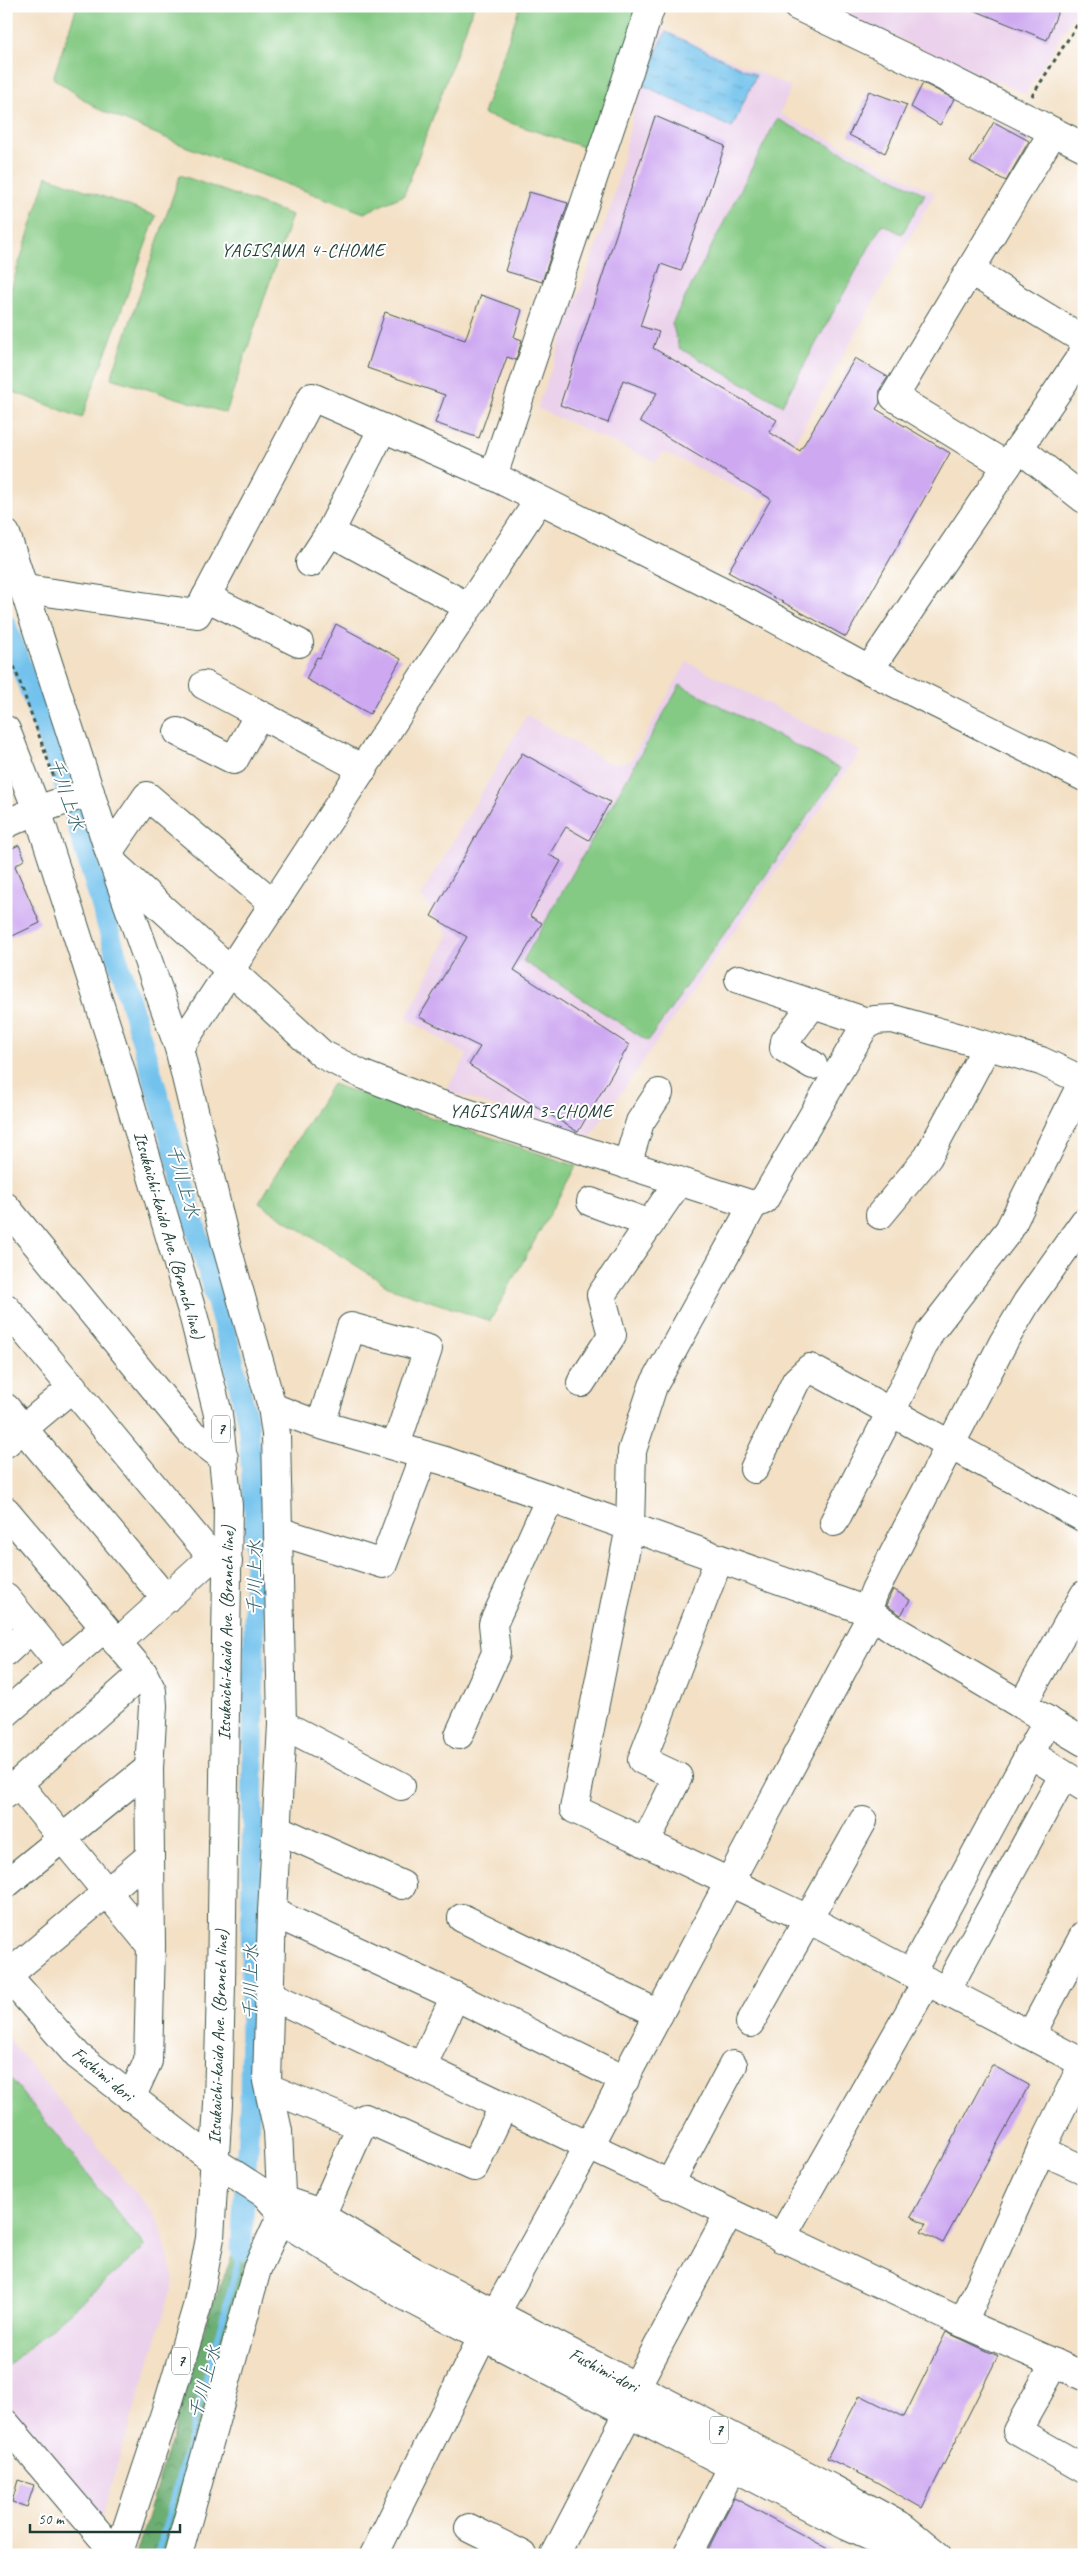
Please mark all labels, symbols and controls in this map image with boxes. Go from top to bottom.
district label: YAGISAWA 4-CHOME [221,238,387,262]
water label: 千川上水 [42,754,90,834]
district label: YAGISAWA 3-CHOME [449,1099,615,1123]
street label: Itsukaichi-kaido Ave. (Branch line) [129,1129,209,1342]
water label: 千川上水 [161,1141,205,1221]
road number: 7 [212,1416,230,1442]
street label: Itsukaichi-kaido Ave. (Branch line) [213,1524,239,1741]
water label: 千川上水 [242,1540,268,1616]
street label: Itsukaichi-kaido Ave. (Branch line) [203,1928,233,2145]
water label: 千川上水 [238,1944,264,2020]
street label: Fushimi dori [68,2042,140,2108]
water label: 千川上水 [183,2342,227,2422]
street label: Fushimi-dori [566,2343,645,2399]
road number: 7 [172,2348,190,2374]
road number: 7 [710,2416,728,2444]
scale bar [30,2501,180,2533]
text: 50 m [38,2510,65,2529]

